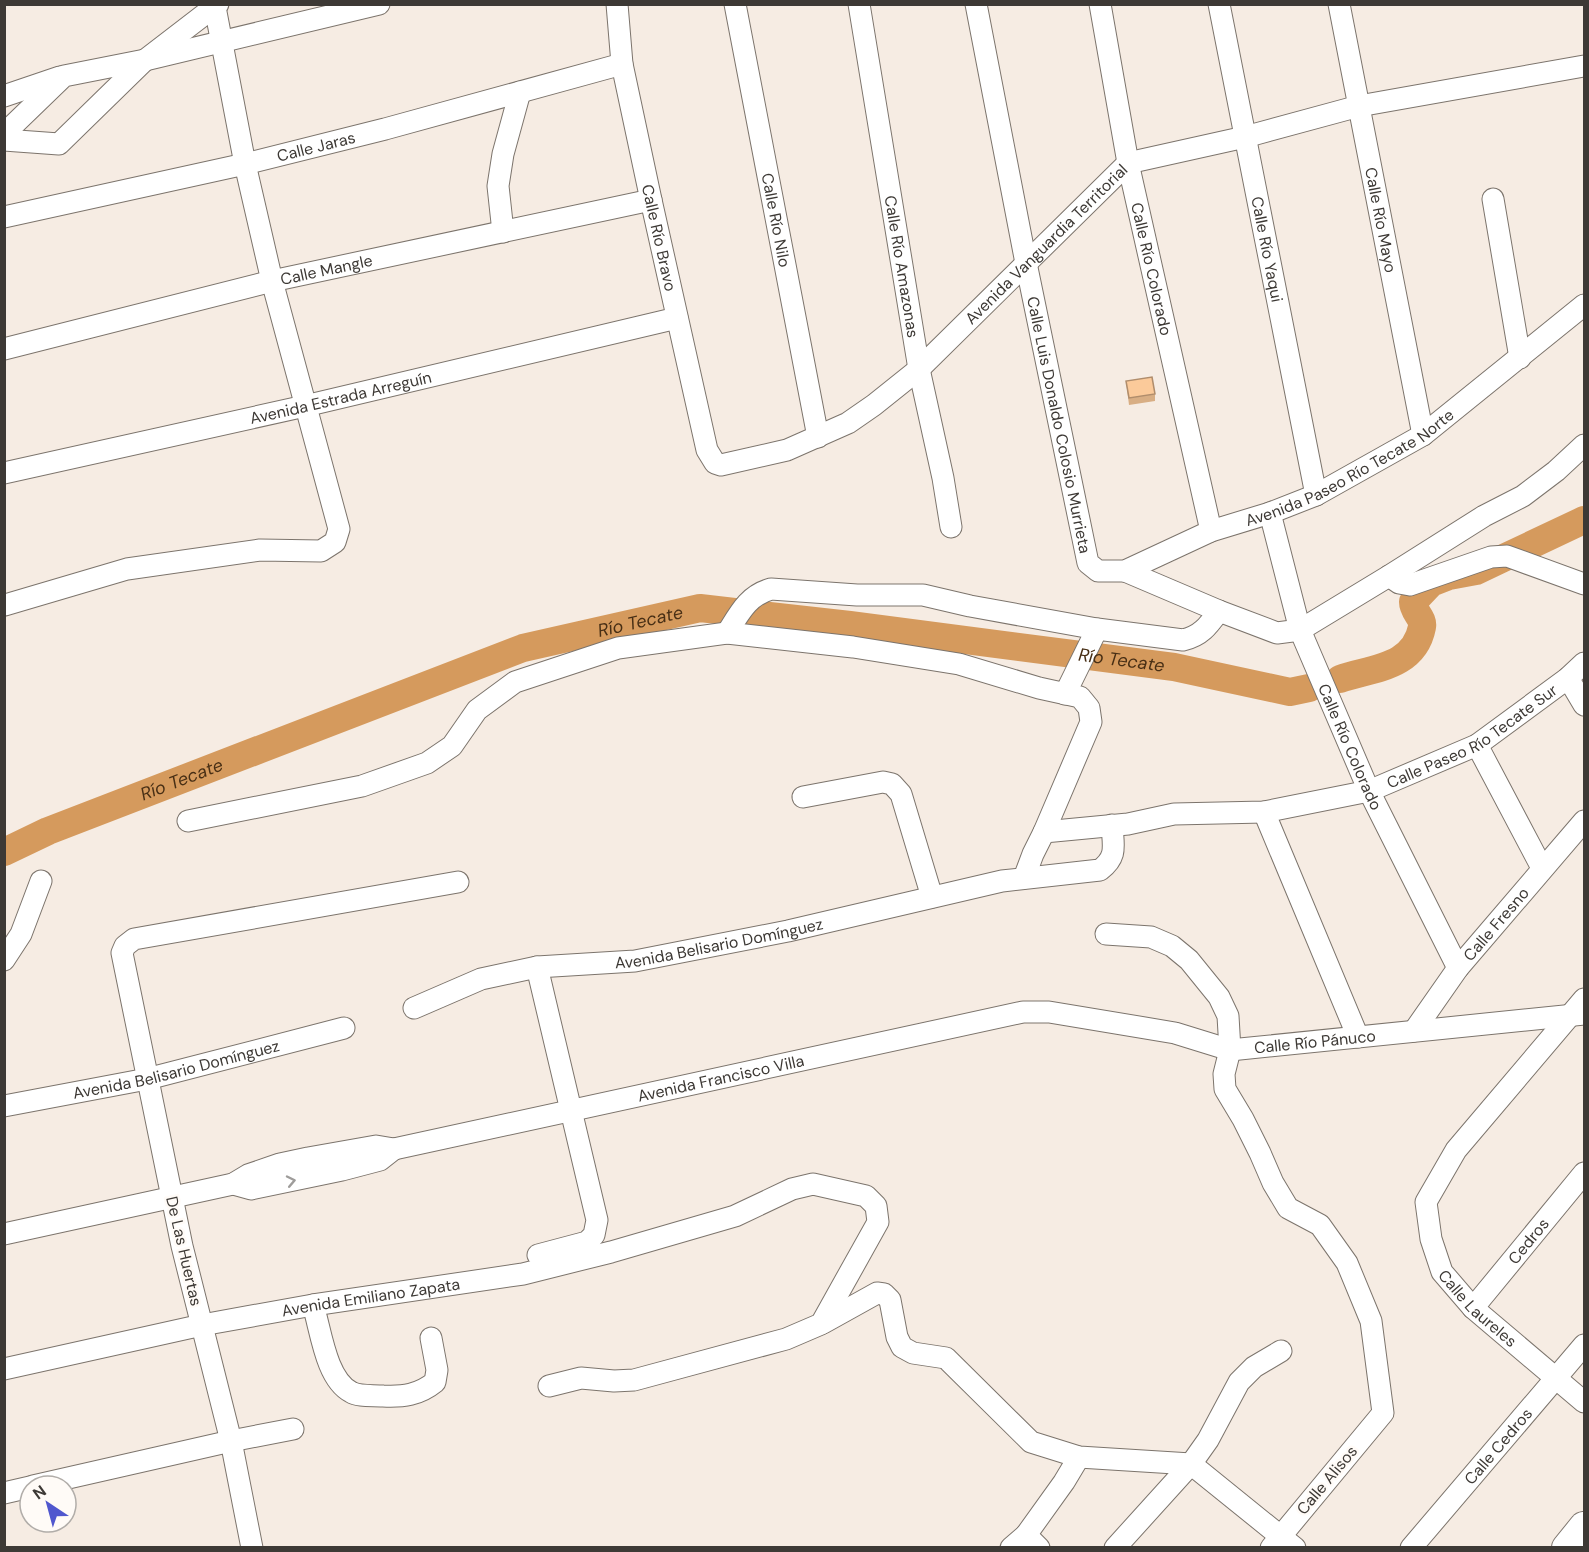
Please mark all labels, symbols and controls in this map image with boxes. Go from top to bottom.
street label: Calle Jaras [275,126,357,166]
street label: Avenida Vanguardia Territorial [960,159,1132,329]
street label: Calle Río Mayo [1361,165,1402,275]
street label: Calle Río Nilo [757,171,796,269]
street label: Calle Río Bravo [637,182,682,293]
street label: Calle Río Amazonas [880,194,924,339]
street label: Calle Río Yaqui [1247,195,1288,304]
street label: Calle Río Colorado [1127,200,1177,337]
street label: Calle Mangle [278,249,374,289]
street label: Calle Luis Donaldo Colosio Murrieta [1023,294,1096,555]
street label: Avenida Estrada Arreguín [248,366,433,428]
street label: Avenida Paseo Río Tecate Norte [1243,404,1458,530]
water label: Río Tecate [595,600,685,643]
water label: Río Tecate [1077,643,1166,678]
street label: Calle Paseo Río Tecate Sur [1383,679,1561,793]
street label: Calle Río Colorado [1314,680,1387,814]
water label: Río Tecate [137,753,226,806]
street label: Calle Fresno [1458,883,1533,965]
street label: Avenida Belisario Domínguez [614,913,825,973]
street label: Calle Río Pánuco [1253,1025,1377,1058]
street label: Avenida Belisario Domínguez [71,1035,282,1103]
street label: Avenida Francisco Villa [635,1050,806,1106]
one-way arrow [285,1175,295,1188]
street label: De Las Huertas [161,1194,207,1308]
street label: Cedros [1503,1213,1553,1268]
street label: Calle Laureles [1434,1265,1521,1351]
street label: Avenida Emiliano Zapata [280,1273,461,1321]
street label: Calle Cedros [1459,1403,1537,1489]
street label: Calle Alisos [1292,1441,1362,1519]
north arrow [18,1474,78,1534]
text: N [29,1480,50,1504]

